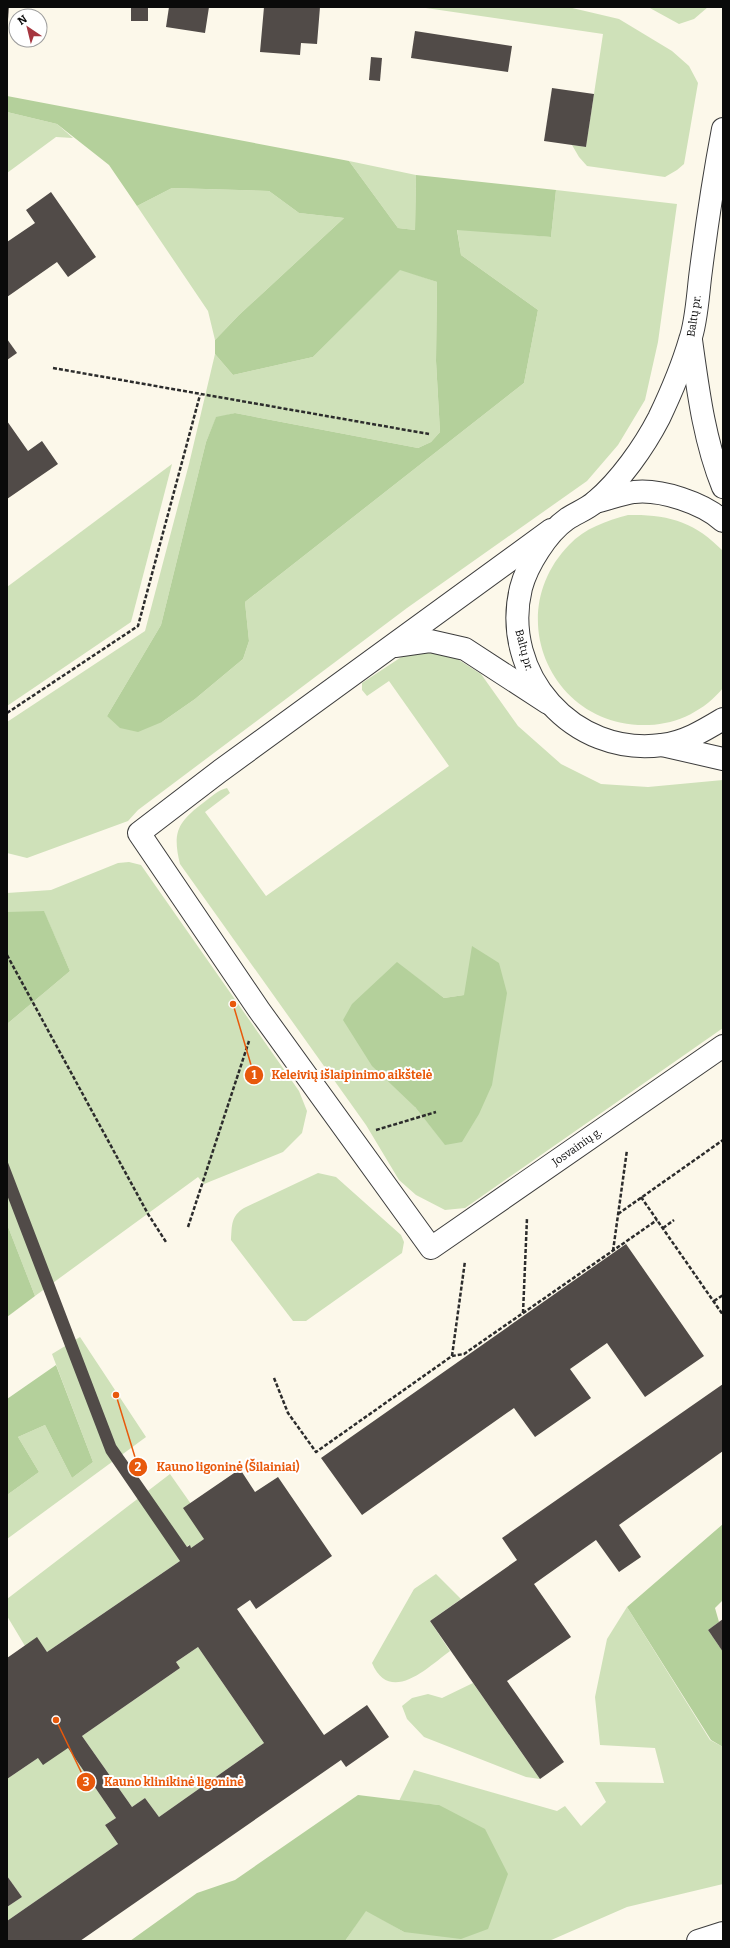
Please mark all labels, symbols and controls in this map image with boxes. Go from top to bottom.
north arrow [8,8,48,48]
text: N [15,12,30,28]
street label: Baltų pr. [684,294,704,338]
street label: Baltų pr. [512,628,536,672]
callout: Keleivių išlaipinimo aikštelė [244,1063,441,1087]
text: 1 [251,1068,257,1082]
text: Keleivių išlaipinimo aikštelė [272,1068,433,1082]
street label: Josvainių g. [549,1125,604,1169]
callout: Kauno ligoninė (Šilainiai) [128,1455,307,1479]
text: Kauno ligoninė (Šilainiai) [156,1458,300,1474]
text: 2 [135,1460,142,1474]
callout: Kauno klinikinė ligoninė [76,1770,251,1794]
text: 3 [83,1775,90,1789]
text: Kauno klinikinė ligoninė [104,1775,244,1789]

